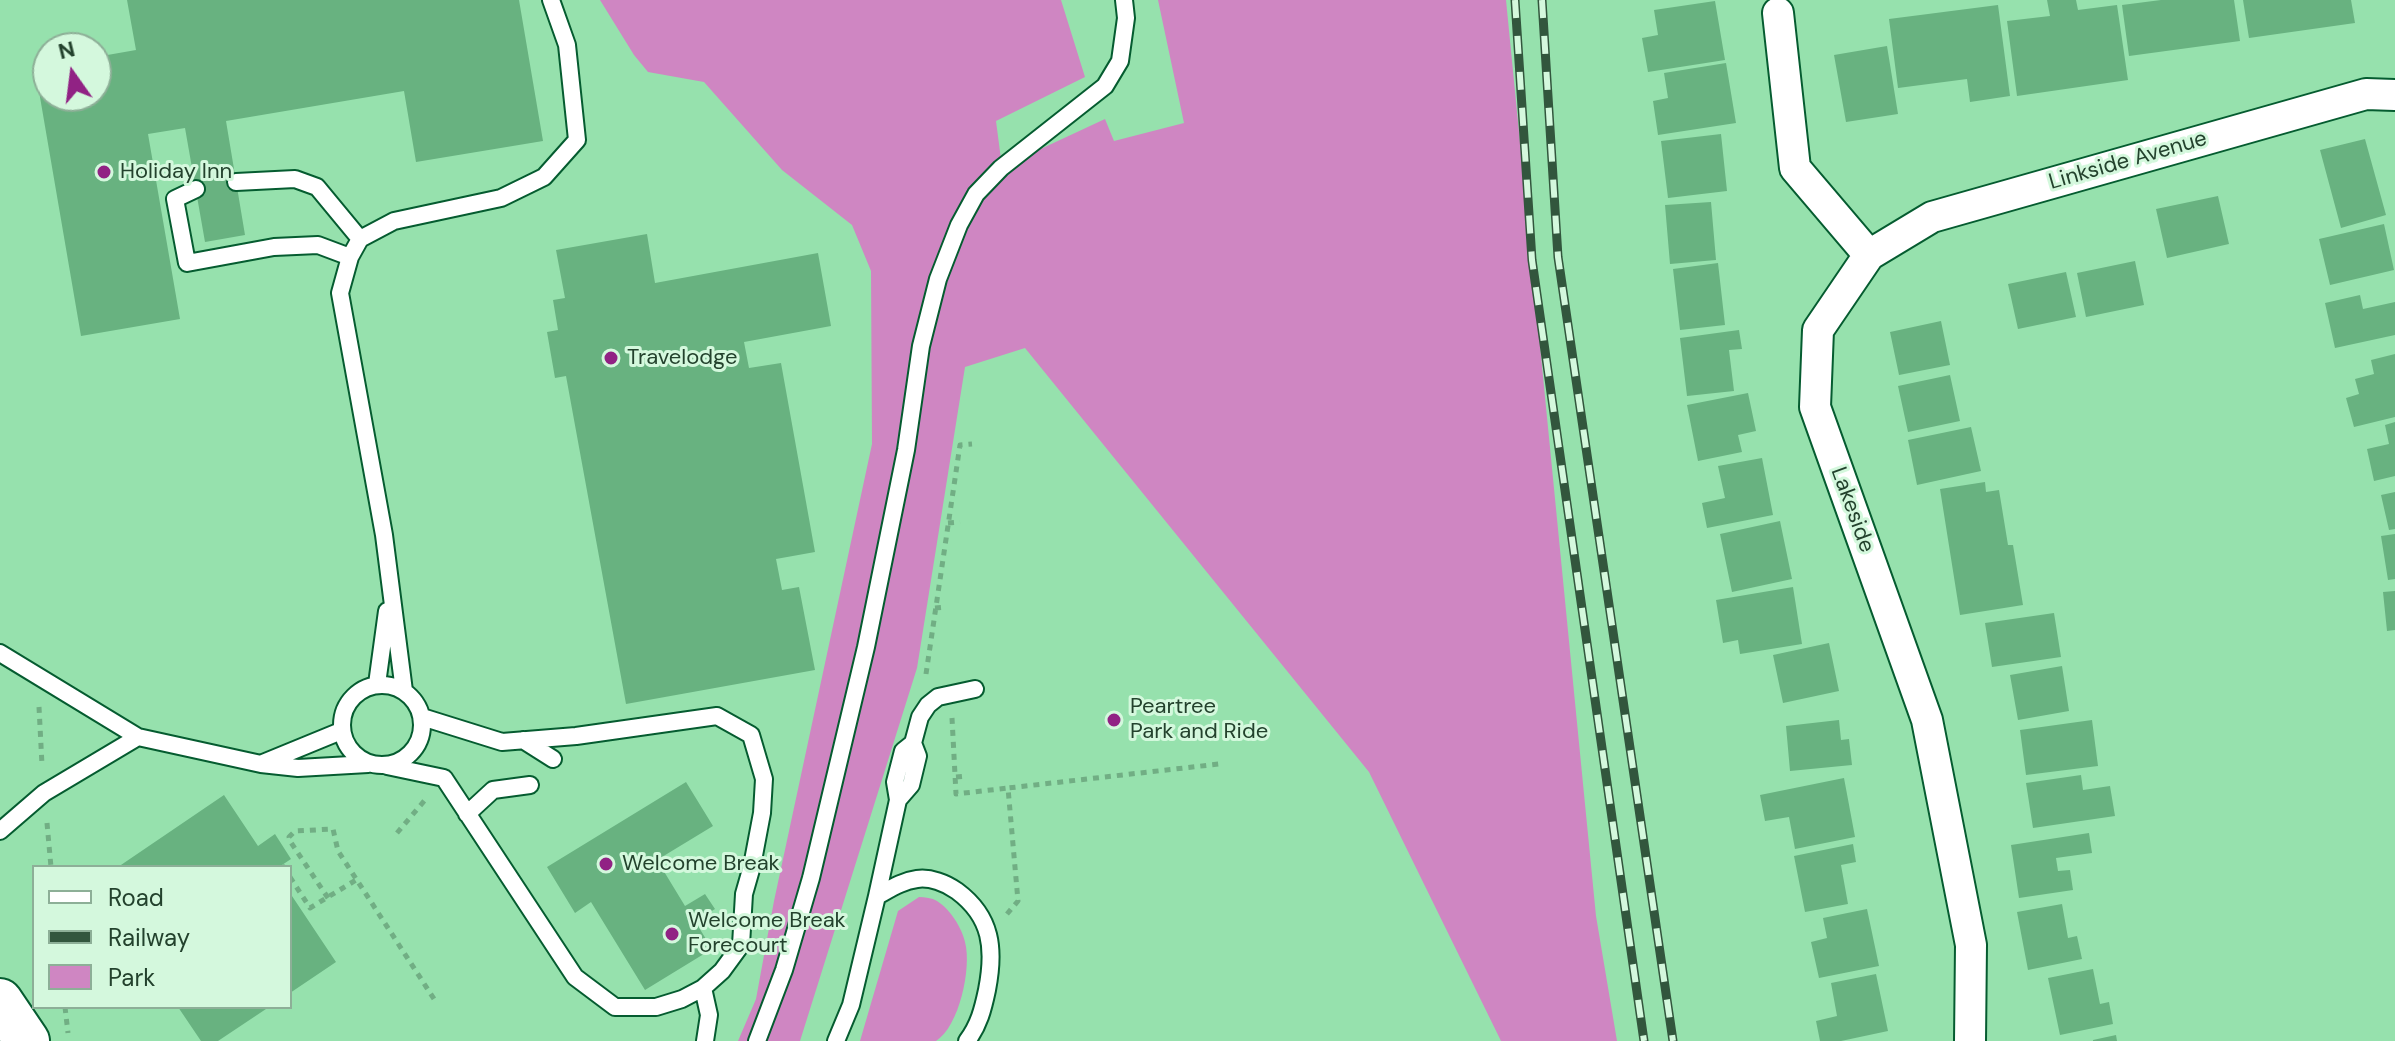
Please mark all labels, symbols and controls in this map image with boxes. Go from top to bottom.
north arrow [32,32,112,112]
text: N [55,34,78,66]
street label: Linkside Avenue [2046,126,2210,196]
place label: Holiday Inn [120,159,232,185]
marker: Holiday Inn [95,163,113,181]
place label: Travelodge [627,345,737,371]
marker: Travelodge [602,349,620,367]
street label: Lakeside [1824,464,1880,556]
place label: Peartree Park and Ride [1130,694,1268,746]
marker: Peartree Park and Ride [1105,711,1123,729]
place label: Welcome Break [622,851,780,877]
marker: Welcome Break [597,855,615,873]
legend [32,865,292,1009]
text: Road [108,882,164,913]
place label: Welcome Break Forecourt [688,908,846,960]
text: Railway [108,922,190,953]
marker: Welcome Break Forecourt [663,925,681,943]
text: Park [108,962,155,993]

